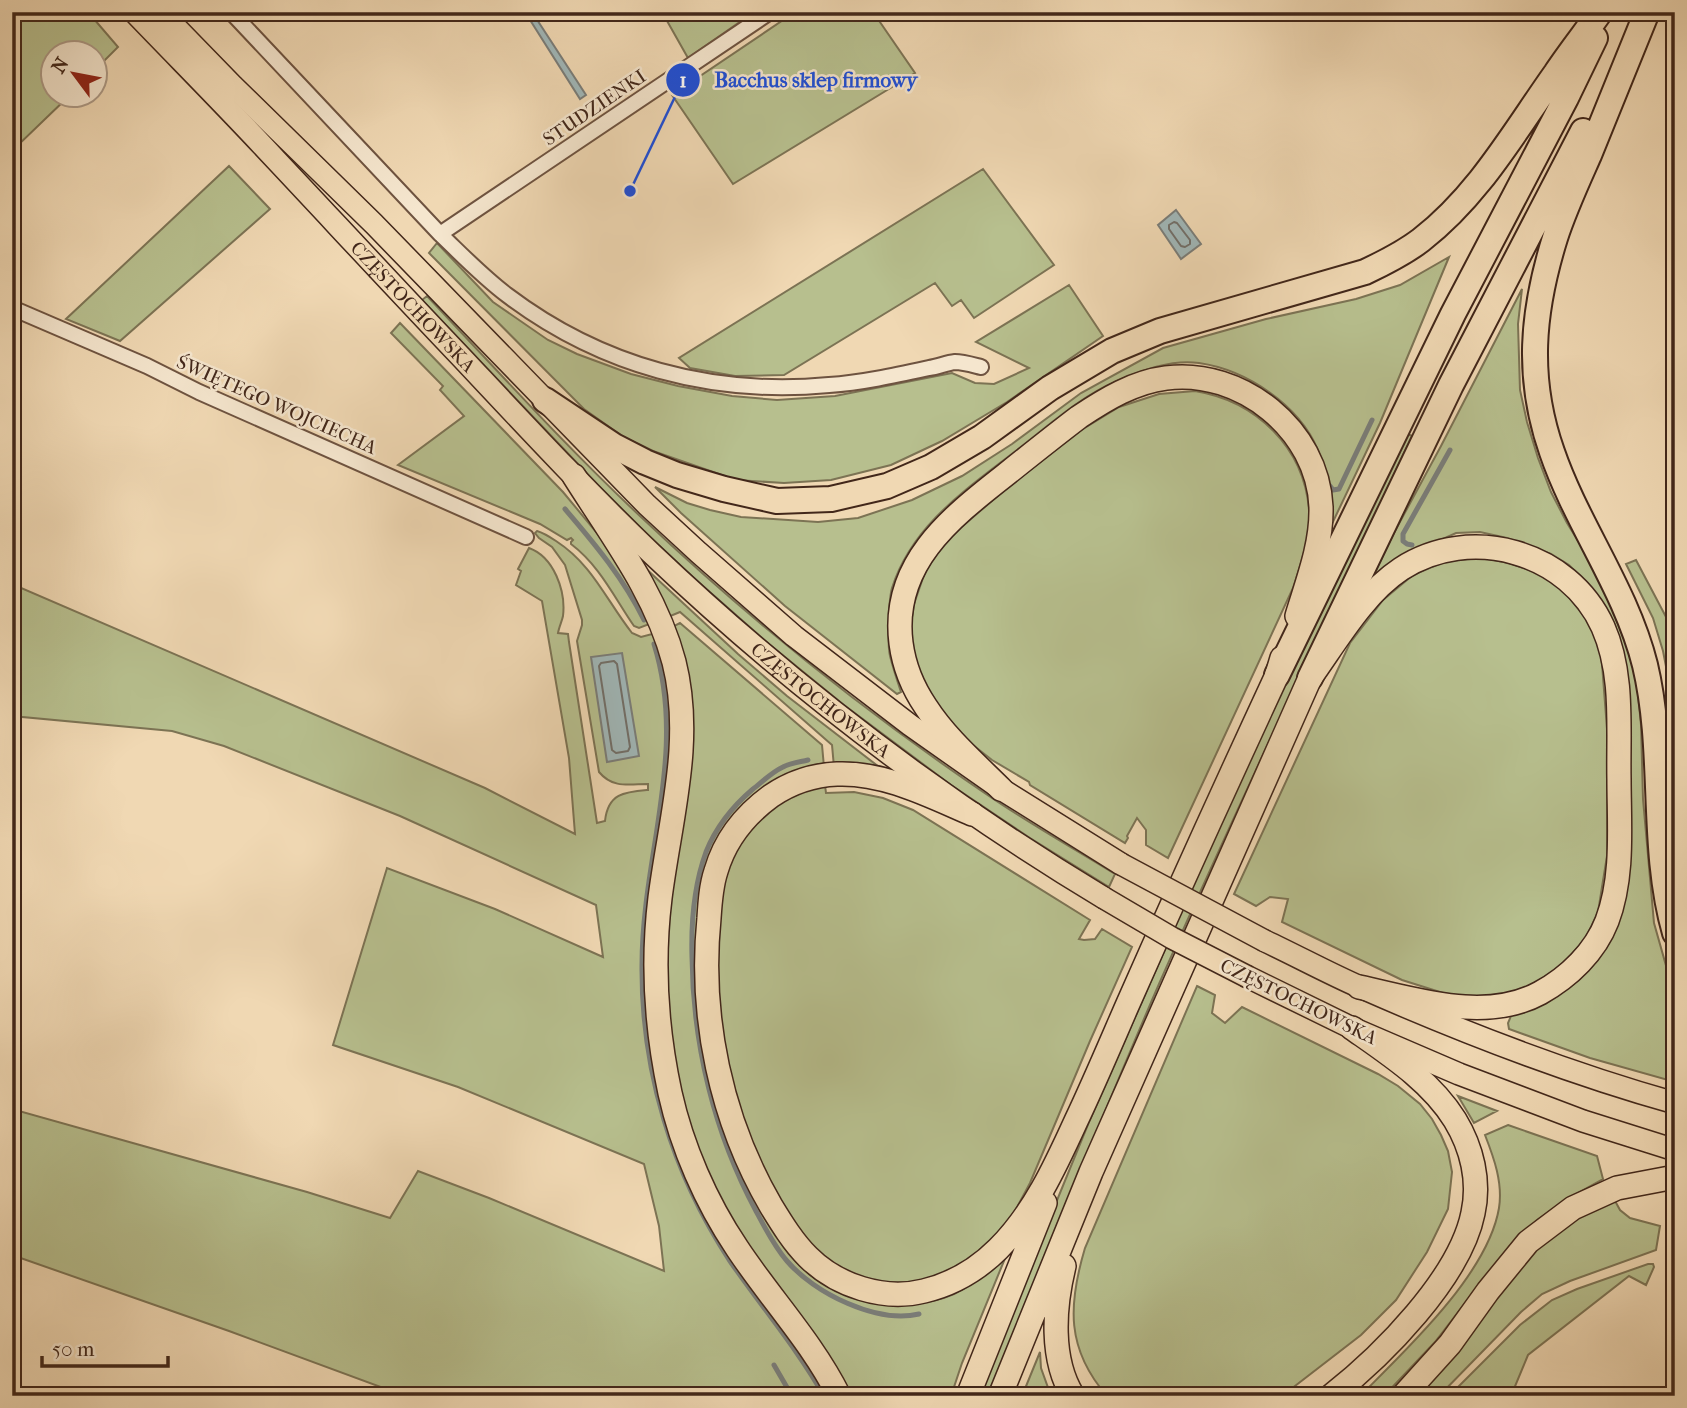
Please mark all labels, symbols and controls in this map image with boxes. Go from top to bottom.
north arrow [38,38,108,108]
text: N [47,53,74,77]
callout: Bacchus sklep firmowy [665,59,931,101]
street label: STUDZIENKI [539,65,650,150]
text: 1 [679,68,687,92]
text: Bacchus sklep firmowy [715,68,919,92]
street label: CZĘSTOCHOWSKA [346,237,480,378]
street label: ŚWIĘTEGO WOJCIECHA [173,350,381,459]
street label: CZĘSTOCHOWSKA [746,638,895,763]
street label: CZĘSTOCHOWSKA [1217,954,1381,1050]
scale bar [42,1324,168,1368]
text: 50 m [52,1337,95,1361]

